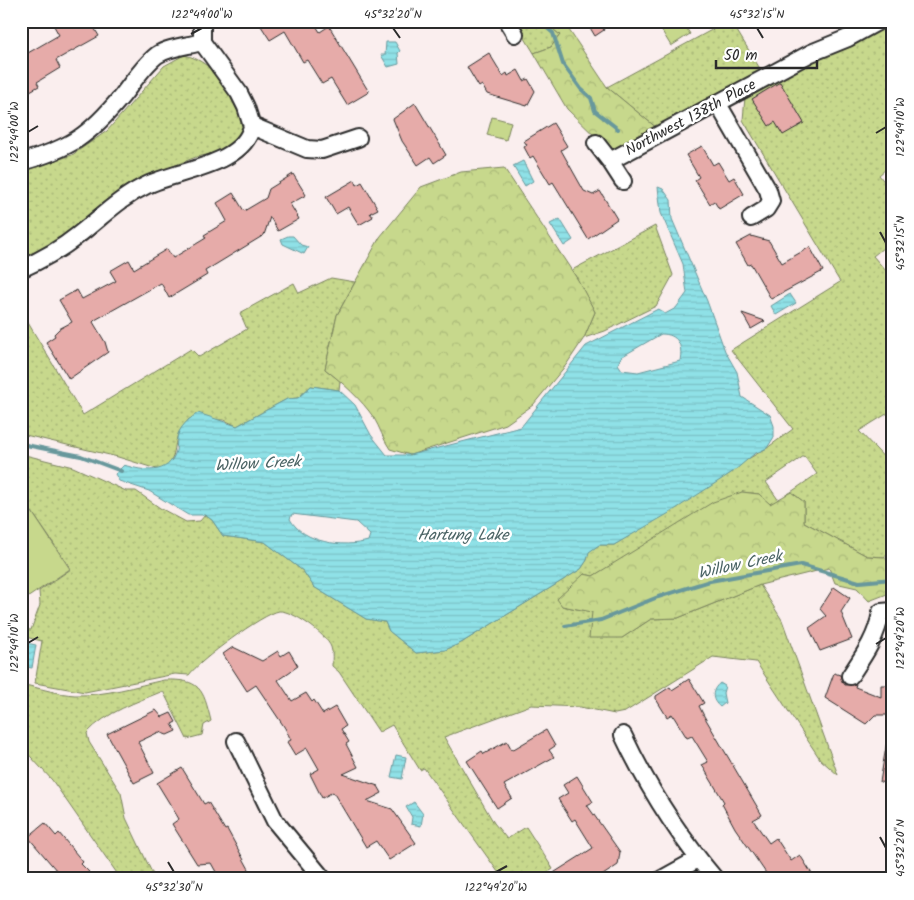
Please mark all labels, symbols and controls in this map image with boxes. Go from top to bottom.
text: 122°49'00"W [171,5,233,24]
text: 45°32'20"N [364,5,422,24]
text: 45°32'15"N [730,5,785,24]
scale bar [716,38,818,70]
text: 50 m [724,44,758,68]
street label: Northwest 138th Place [621,73,761,163]
text: 122°49'10"W [891,97,910,157]
text: 122°49'00"W [5,101,24,163]
text: 45°32'15"N [891,216,910,271]
water label: Willow Creek [215,449,304,479]
water label: Hartung Lake [418,523,510,548]
water label: Willow Creek [696,543,787,586]
text: 122°49'20"W [891,607,910,669]
text: 122°49'10"W [5,613,24,673]
text: 45°32'20"N [891,819,910,877]
text: 45°32'30"N [145,878,203,897]
text: 122°49'20"W [465,878,527,897]

